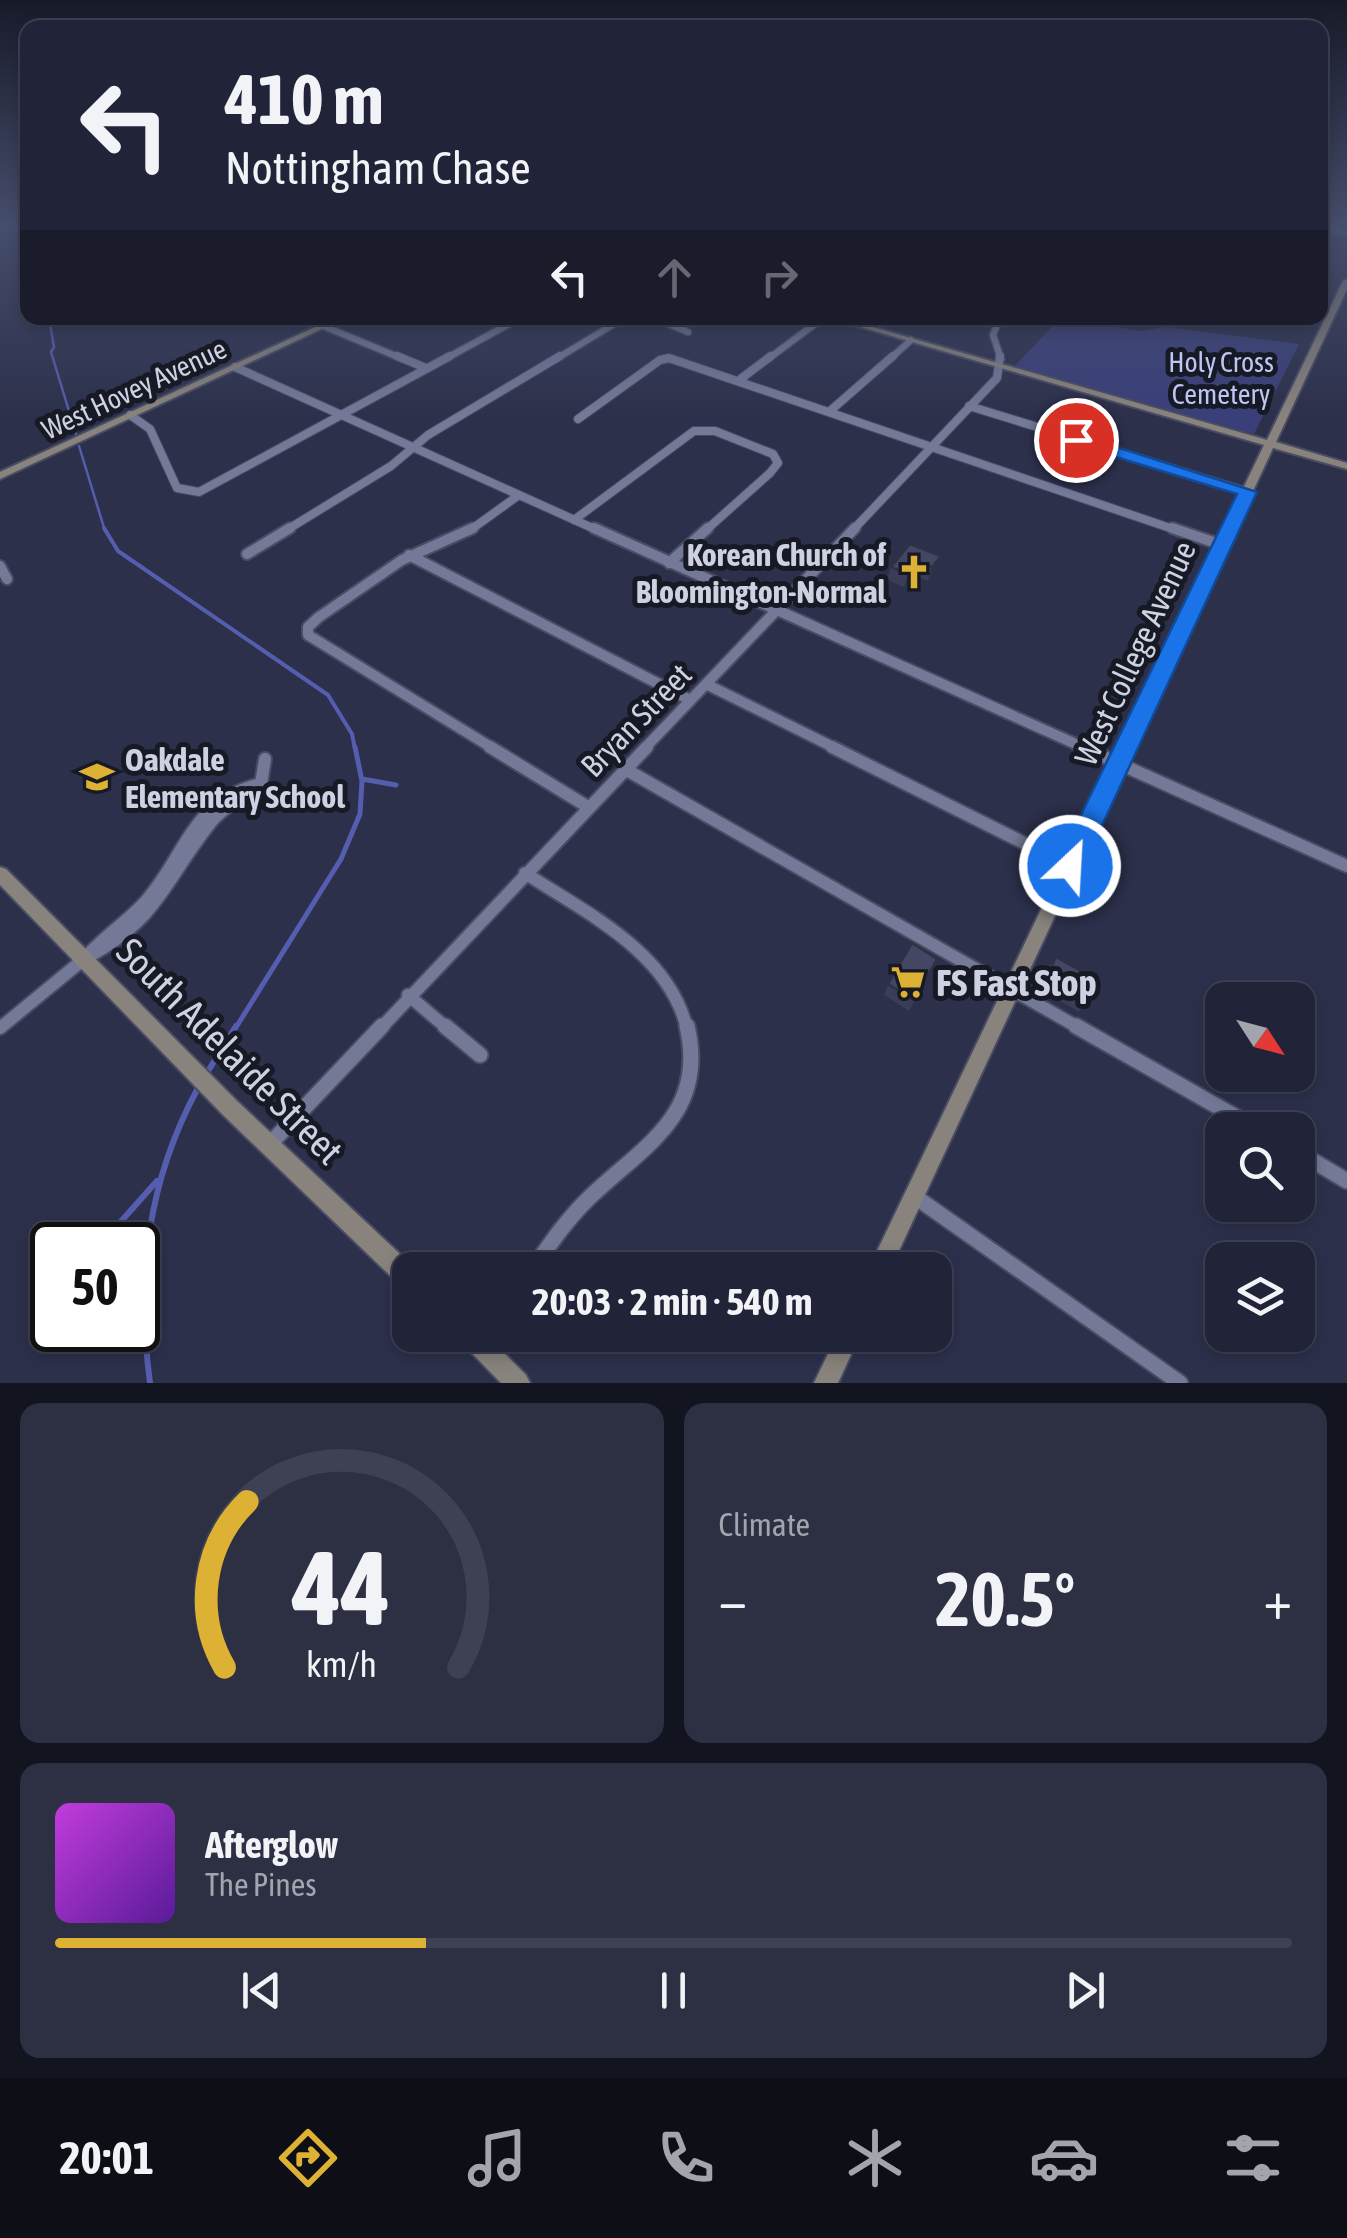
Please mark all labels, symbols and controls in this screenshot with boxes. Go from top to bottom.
text: 410 m [225,59,384,139]
icon: left [60,60,190,190]
text: Nottingham Chase [225,142,531,194]
icon: left [542,250,597,305]
icon: ahead [647,250,702,305]
icon: right [752,250,807,305]
street label: West Hovey Avenue [37,332,231,446]
park label: Holy Cross Cemetery [1168,346,1274,410]
pin [1034,398,1119,483]
icon: arrive [1049,413,1104,468]
street label: West College Avenue [1067,535,1203,771]
place label: Korean Church of Bloomington-Normal [636,536,887,610]
church icon: Korean Church of Bloomington-Normal [895,553,933,591]
street label: Bryan Street [573,656,699,784]
place label: Oakdale Elementary School [125,741,345,815]
school or university icon: Oakdale Elementary School [78,758,116,796]
position arrow [1018,814,1122,918]
street label: South Adelaide Street [108,929,352,1173]
place label: FS Fast Stop [936,961,1097,1004]
supermarket icon: FS Fast Stop [889,963,927,1001]
north arrow [1205,982,1315,1092]
map controls [1205,982,1315,1352]
button: search [1205,1112,1315,1222]
speed limit sign: 50 [30,1222,160,1352]
button: layers [1205,1242,1315,1352]
text: 20:03 · 2 min · 540 m [532,1280,812,1323]
text: Climate [719,1506,810,1543]
text: 44 [292,1528,391,1647]
text: 20.5° [935,1556,1075,1642]
text: − [719,1568,747,1631]
text: + [1263,1568,1292,1631]
text: km/h [306,1644,377,1685]
text: Afterglow [205,1823,338,1866]
text: The Pines [205,1866,317,1903]
icon: previous [234,1963,289,2018]
icon: pause [646,1963,701,2018]
icon: next [1058,1963,1113,2018]
icon: directions [273,2123,343,2193]
icon: music [462,2123,532,2193]
icon: phone [651,2123,721,2193]
icon: climate [840,2123,910,2193]
icon: car [1029,2123,1099,2193]
icon: filters [1218,2123,1288,2193]
text: 20:01 [59,2132,154,2184]

